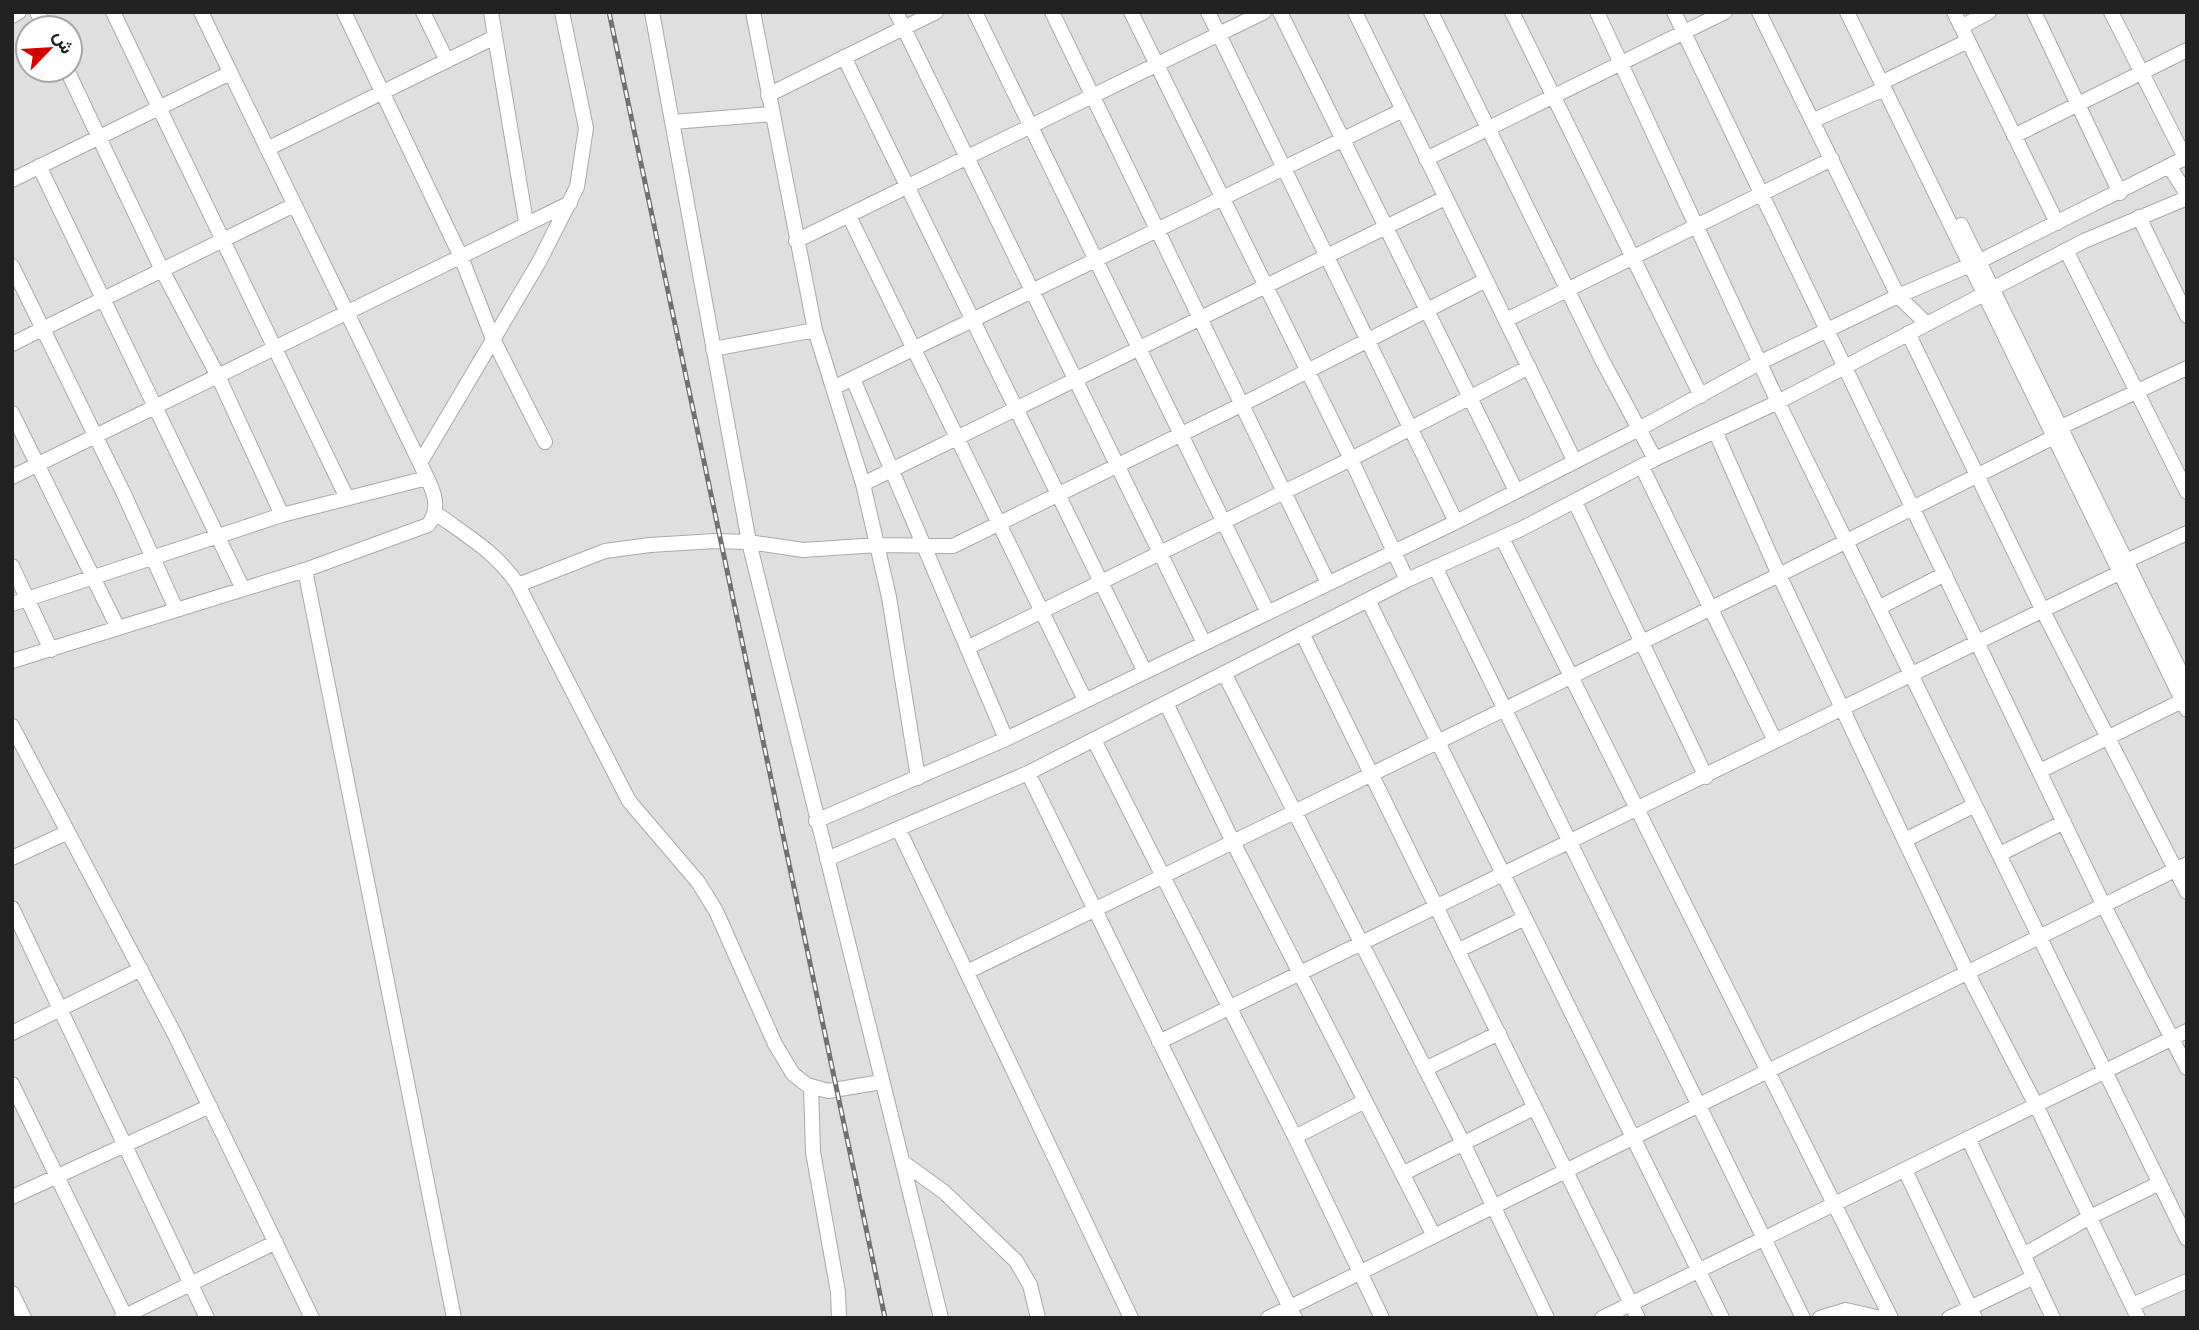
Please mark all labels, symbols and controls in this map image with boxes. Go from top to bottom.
north arrow [14,14,84,84]
text: ش [49,28,77,57]

